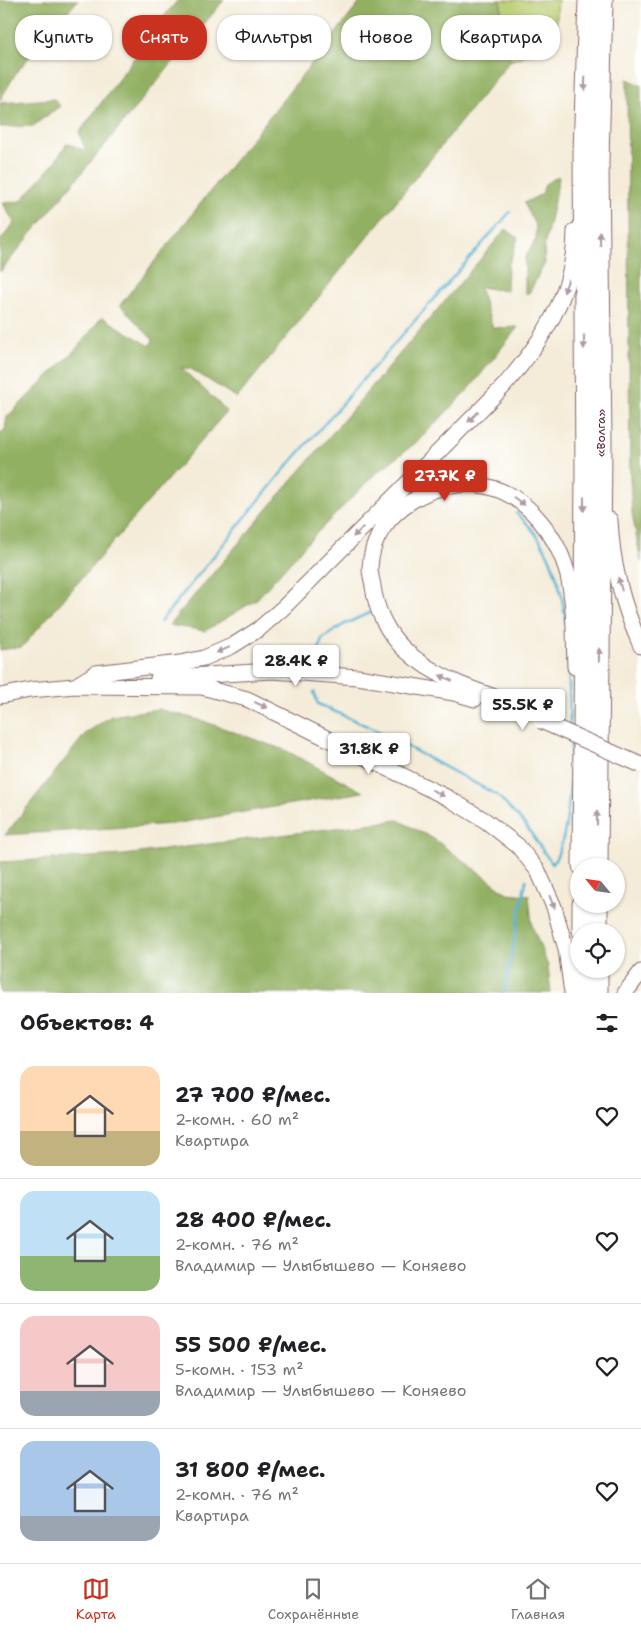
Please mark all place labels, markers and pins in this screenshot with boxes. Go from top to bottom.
pin: 27.7K ₽ [399,460,491,502]
pin: 28.4K ₽ [250,644,342,687]
pin: 55.5K ₽ [477,688,569,731]
pin: 31.8K ₽ [323,732,415,775]

